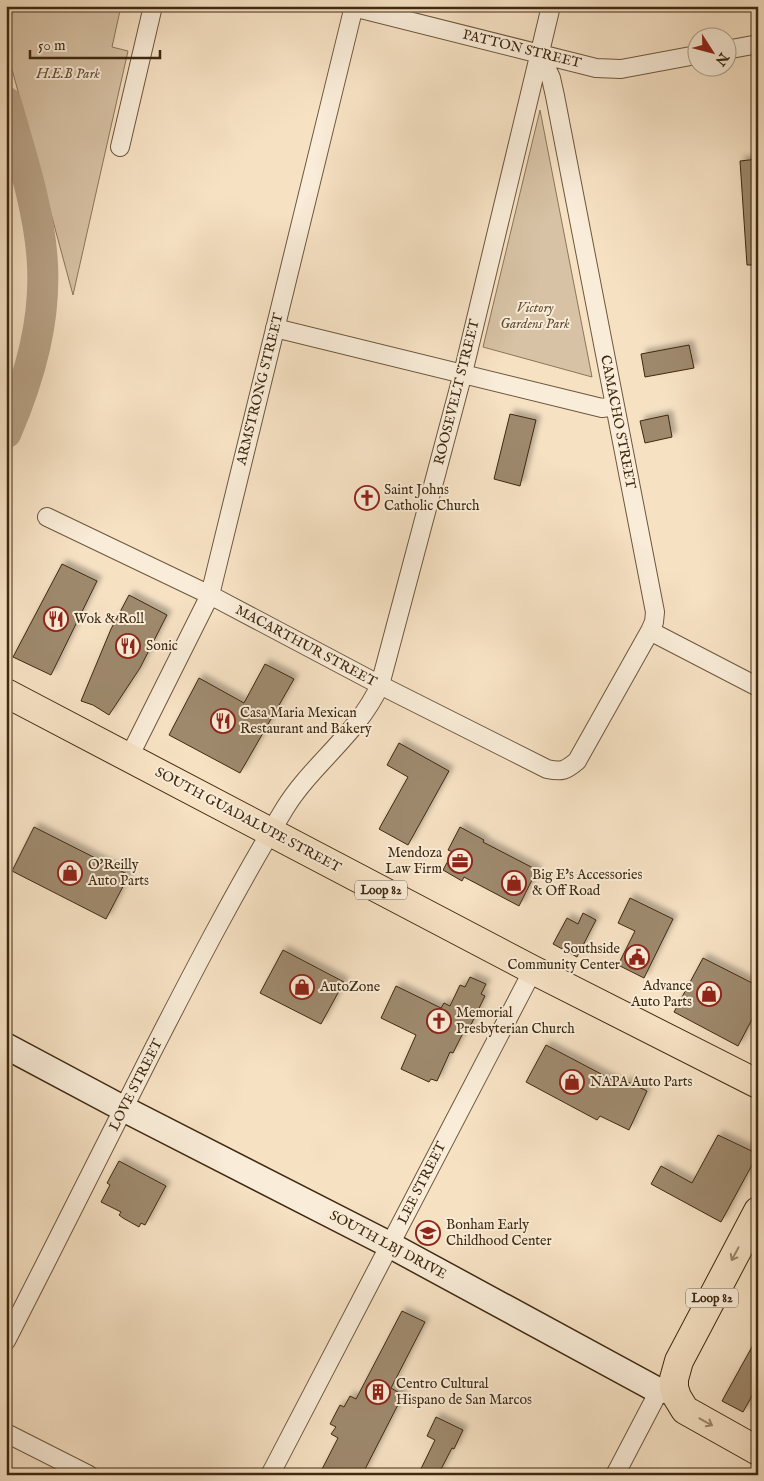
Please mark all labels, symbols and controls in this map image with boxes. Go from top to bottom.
street label: PATTON STREET [461,26,584,73]
scale bar [30,28,160,60]
north arrow [686,28,736,78]
text: 50 m [38,36,66,55]
text: N [711,48,733,69]
park label: H.E.B Park [35,65,100,83]
park label: Victory Gardens Park [500,299,570,333]
street label: ARMSTRONG STREET [232,310,288,468]
street label: ROOSEVELT STREET [430,317,484,467]
street label: CAMACHO STREET [596,354,640,491]
place label: Saint Johns Catholic Church [384,481,480,515]
church icon: Saint Johns Catholic Church [354,485,380,511]
street label: MACARTHUR STREET [232,601,380,691]
restaurant icon: Wok & Roll [43,606,69,632]
place label: Wok & Roll [74,610,144,628]
restaurant icon: Sonic [115,633,141,659]
place label: Sonic [146,637,178,655]
place label: Casa Maria Mexican Restaurant and Bakery [240,704,372,738]
restaurant icon: Casa Maria Mexican Restaurant and Bakery [210,708,236,734]
street label: SOUTH GUADALUPE STREET [152,763,345,877]
place label: Mendoza Law Firm [385,844,443,878]
office icon: Mendoza Law Firm [447,848,473,874]
place label: O'Reilly Auto Parts [87,856,149,890]
shop icon: O'Reilly Auto Parts [57,860,83,886]
place label: Big E's Accessories & Off Road [532,866,642,900]
shop icon: Big E's Accessories & Off Road [501,870,527,896]
road number: Loop 82 [355,880,407,900]
place label: Southside Community Center [508,940,621,974]
public building icon: Southside Community Center [624,944,650,970]
shop icon: AutoZone [289,974,315,1000]
place label: Advance Auto Parts [630,977,693,1011]
place label: AutoZone [319,978,381,996]
shop icon: Advance Auto Parts [696,981,722,1007]
place label: Memorial Presbyterian Church [456,1004,575,1038]
church icon: Memorial Presbyterian Church [426,1008,452,1034]
street label: LOVE STREET [105,1035,167,1134]
shop icon: NAPA Auto Parts [559,1069,585,1095]
place label: NAPA Auto Parts [590,1073,693,1091]
street label: LEE STREET [394,1138,451,1227]
street label: SOUTH LBJ DRIVE [326,1206,450,1284]
place label: Bonham Early Childhood Center [446,1216,552,1250]
school or university icon: Bonham Early Childhood Center [415,1220,441,1246]
one-way arrow [730,1246,739,1261]
road number: Loop 82 [686,1289,738,1308]
place label: Centro Cultural Hispano de San Marcos [396,1375,532,1409]
building icon: Centro Cultural Hispano de San Marcos [365,1379,391,1405]
one-way arrow [698,1418,712,1428]

